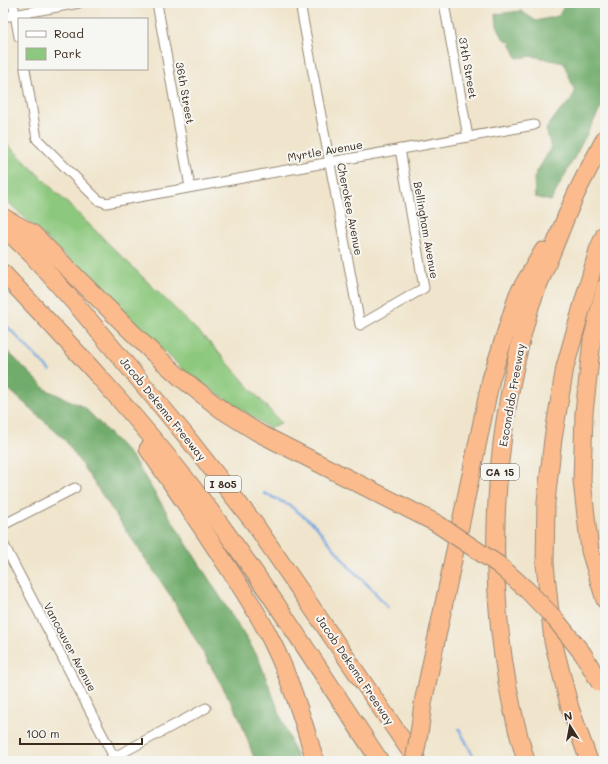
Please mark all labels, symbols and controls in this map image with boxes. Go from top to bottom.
legend [18,18,148,70]
text: Road [54,25,84,41]
street label: 37th Street [456,36,481,100]
text: Park [54,45,81,61]
street label: 36th Street [173,61,198,125]
street label: Myrtle Avenue [286,136,364,164]
street label: Cherokee Avenue [334,161,367,257]
street label: Bellingham Avenue [411,180,442,280]
street label: Escondido Freeway [495,342,528,448]
street label: Jacob Dekema Freeway [117,354,210,464]
road number: CA 15 [481,464,519,480]
road number: I 805 [205,476,241,492]
street label: Vancouver Avenue [41,600,100,694]
street label: Jacob Dekema Freeway [313,612,398,728]
north arrow [550,706,590,746]
text: N [562,708,574,724]
scale bar [20,720,142,746]
text: 100 m [26,725,60,741]

